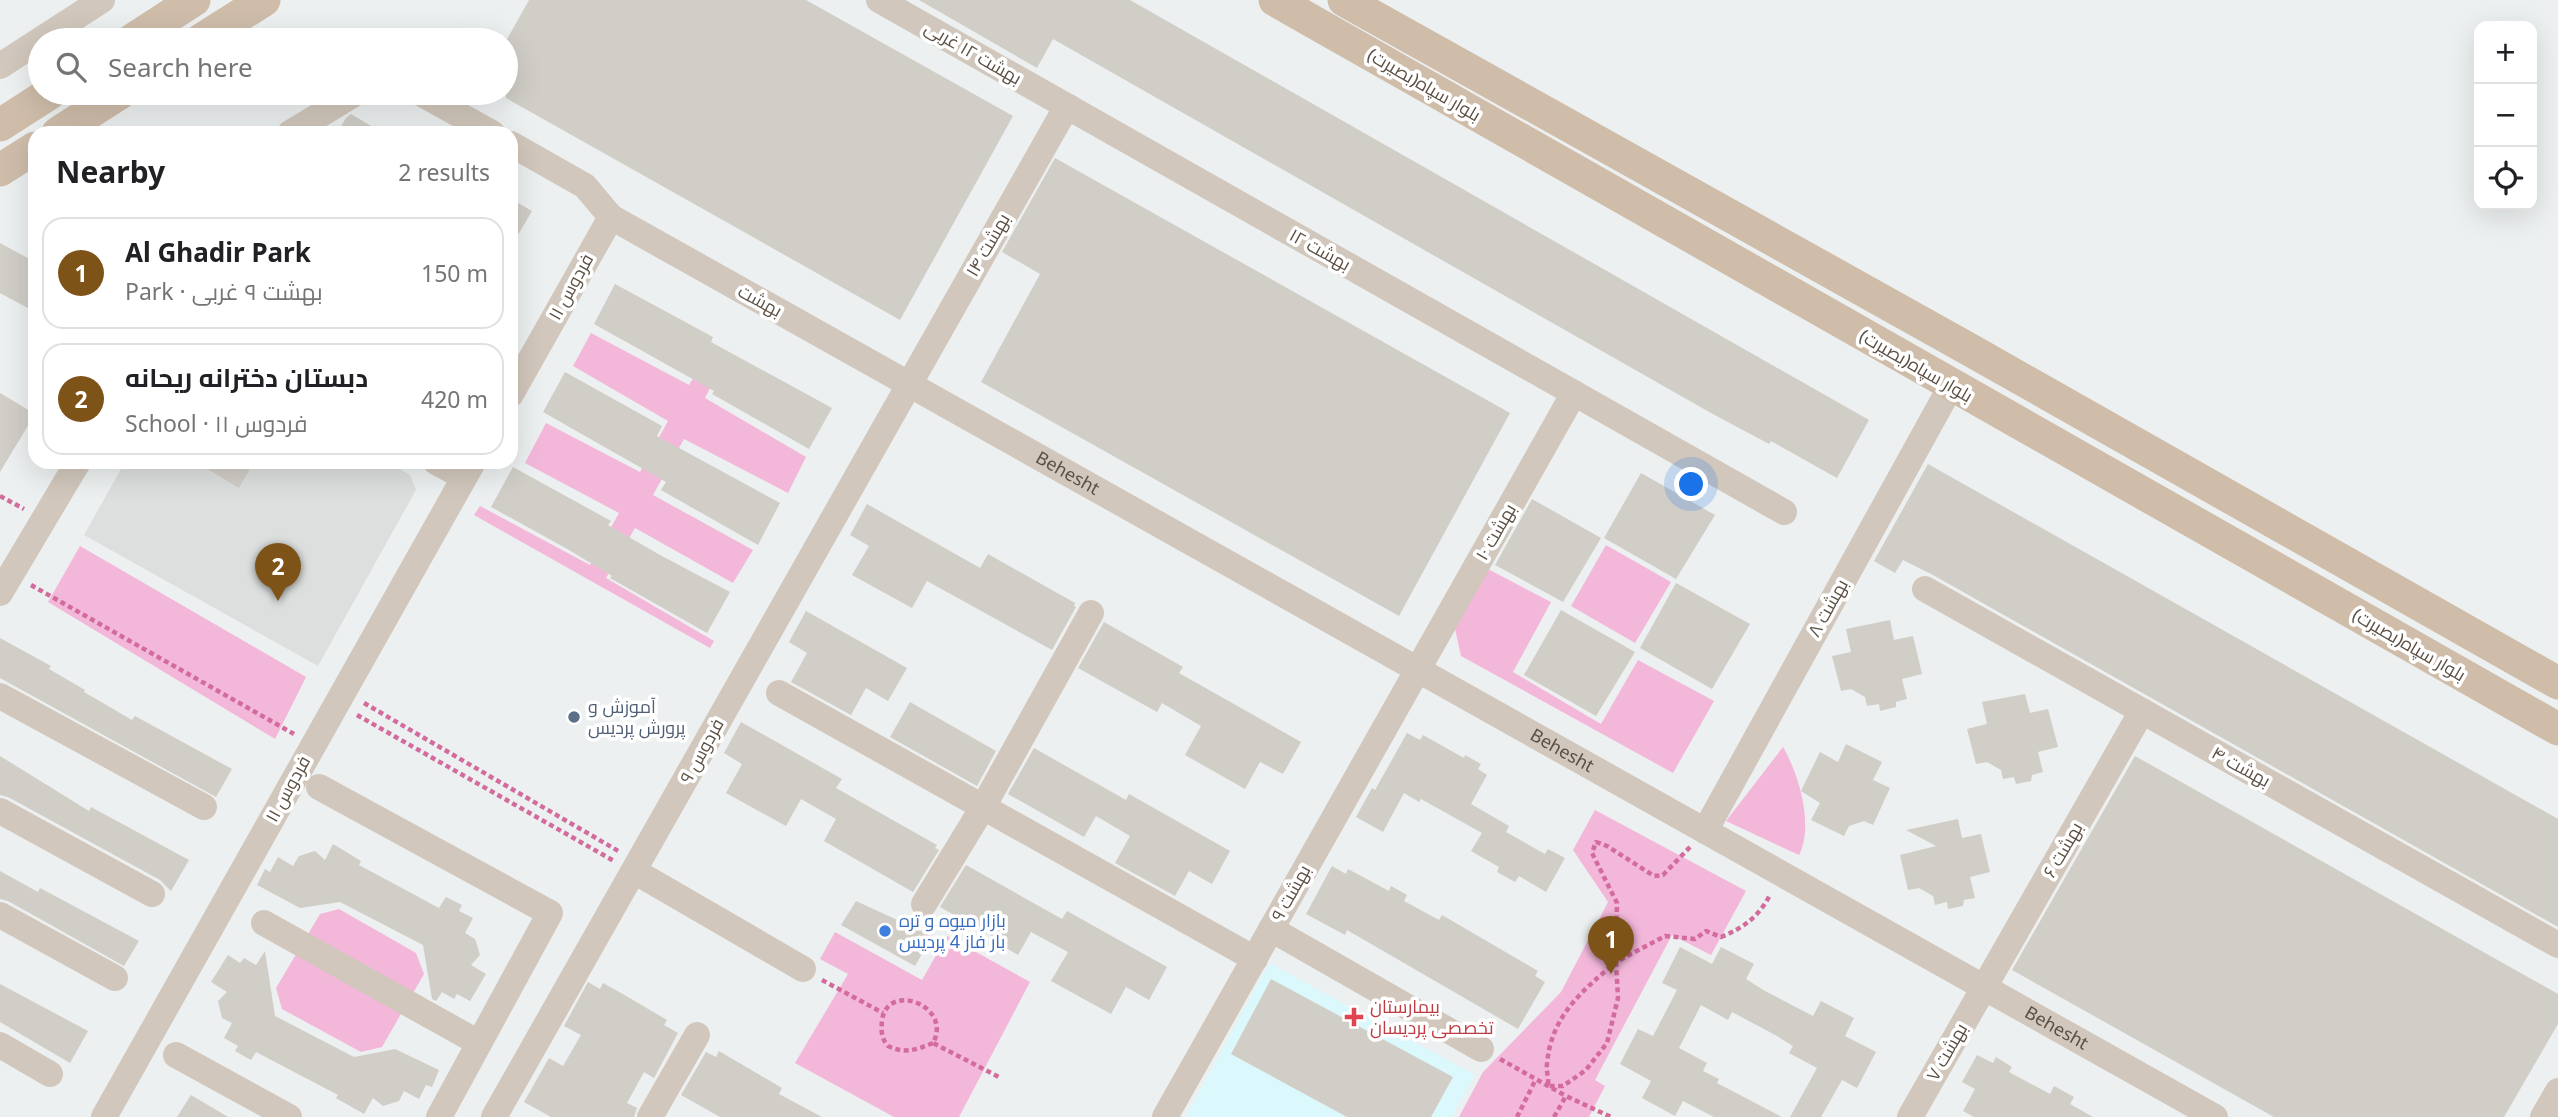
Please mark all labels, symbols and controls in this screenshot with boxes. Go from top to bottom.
street label: بهشت ۱۲ غربی [921,15,1026,90]
map controls [2474,21,2537,210]
button: + [2474,21,2537,84]
search box [28,28,518,105]
street label: بلوار سپاه(بصیرت) [1364,42,1485,126]
icon: search [52,48,90,86]
text: Search here [108,49,253,85]
button: − [2474,84,2537,147]
button: locate [2474,147,2537,210]
text: Nearby [56,151,165,192]
text: 2 results [398,156,490,188]
street label: بهشت ۱۴ [959,209,1015,280]
street label: بهشت ۱۲ [1286,222,1355,276]
text: Al Ghadir Park [125,234,311,270]
street label: فردوس ۱۱ [542,249,598,324]
text: 1 [74,257,88,289]
text: 150 m [421,257,488,289]
text: Park · بهشت ۹ غربی [125,275,323,307]
street label: بهشت [734,278,787,322]
street label: بلوار سپاه(بصیرت) [1856,323,1977,407]
text: دبستان دخترانه ریحانه [125,359,368,395]
text: 2 [74,383,88,415]
text: 420 m [421,383,488,415]
text: School · فردوس ۱۱ [125,407,307,439]
street label: Behesht [1032,445,1105,500]
your location [1674,467,1708,501]
street label: بهشت ۱۰ [1469,499,1521,564]
pin: 2 [255,543,301,601]
street label: بهشت ۸ [1801,574,1853,641]
street label: بلوار سپاه(بصیرت) [2349,602,2470,686]
place label: آموزش و پرورش پردیس [588,694,686,740]
marker: آموزش و پرورش پردیس [566,709,582,725]
street label: فردوس ۹ [674,714,729,787]
street label: Behesht [1526,722,1599,777]
street label: بهشت ۴ [2208,740,2275,792]
street label: فردوس ۱۱ [259,751,315,826]
street label: بهشت ۶ [2037,817,2088,882]
street label: بهشت ۹ [1265,860,1315,925]
place label: بازار میوه و تره بار فاز 4 پردیس [899,908,1006,954]
pin: 1 [1588,916,1634,974]
marker: بازار میوه و تره بار فاز 4 پردیس [877,923,893,939]
place label: بیمارستان تخصصی پردیسان [1370,994,1494,1040]
street label: Behesht [2021,1000,2094,1055]
marker: بیمارستان تخصصی پردیسان [1344,1007,1364,1027]
street label: بهشت ۷ [1920,1018,1972,1085]

